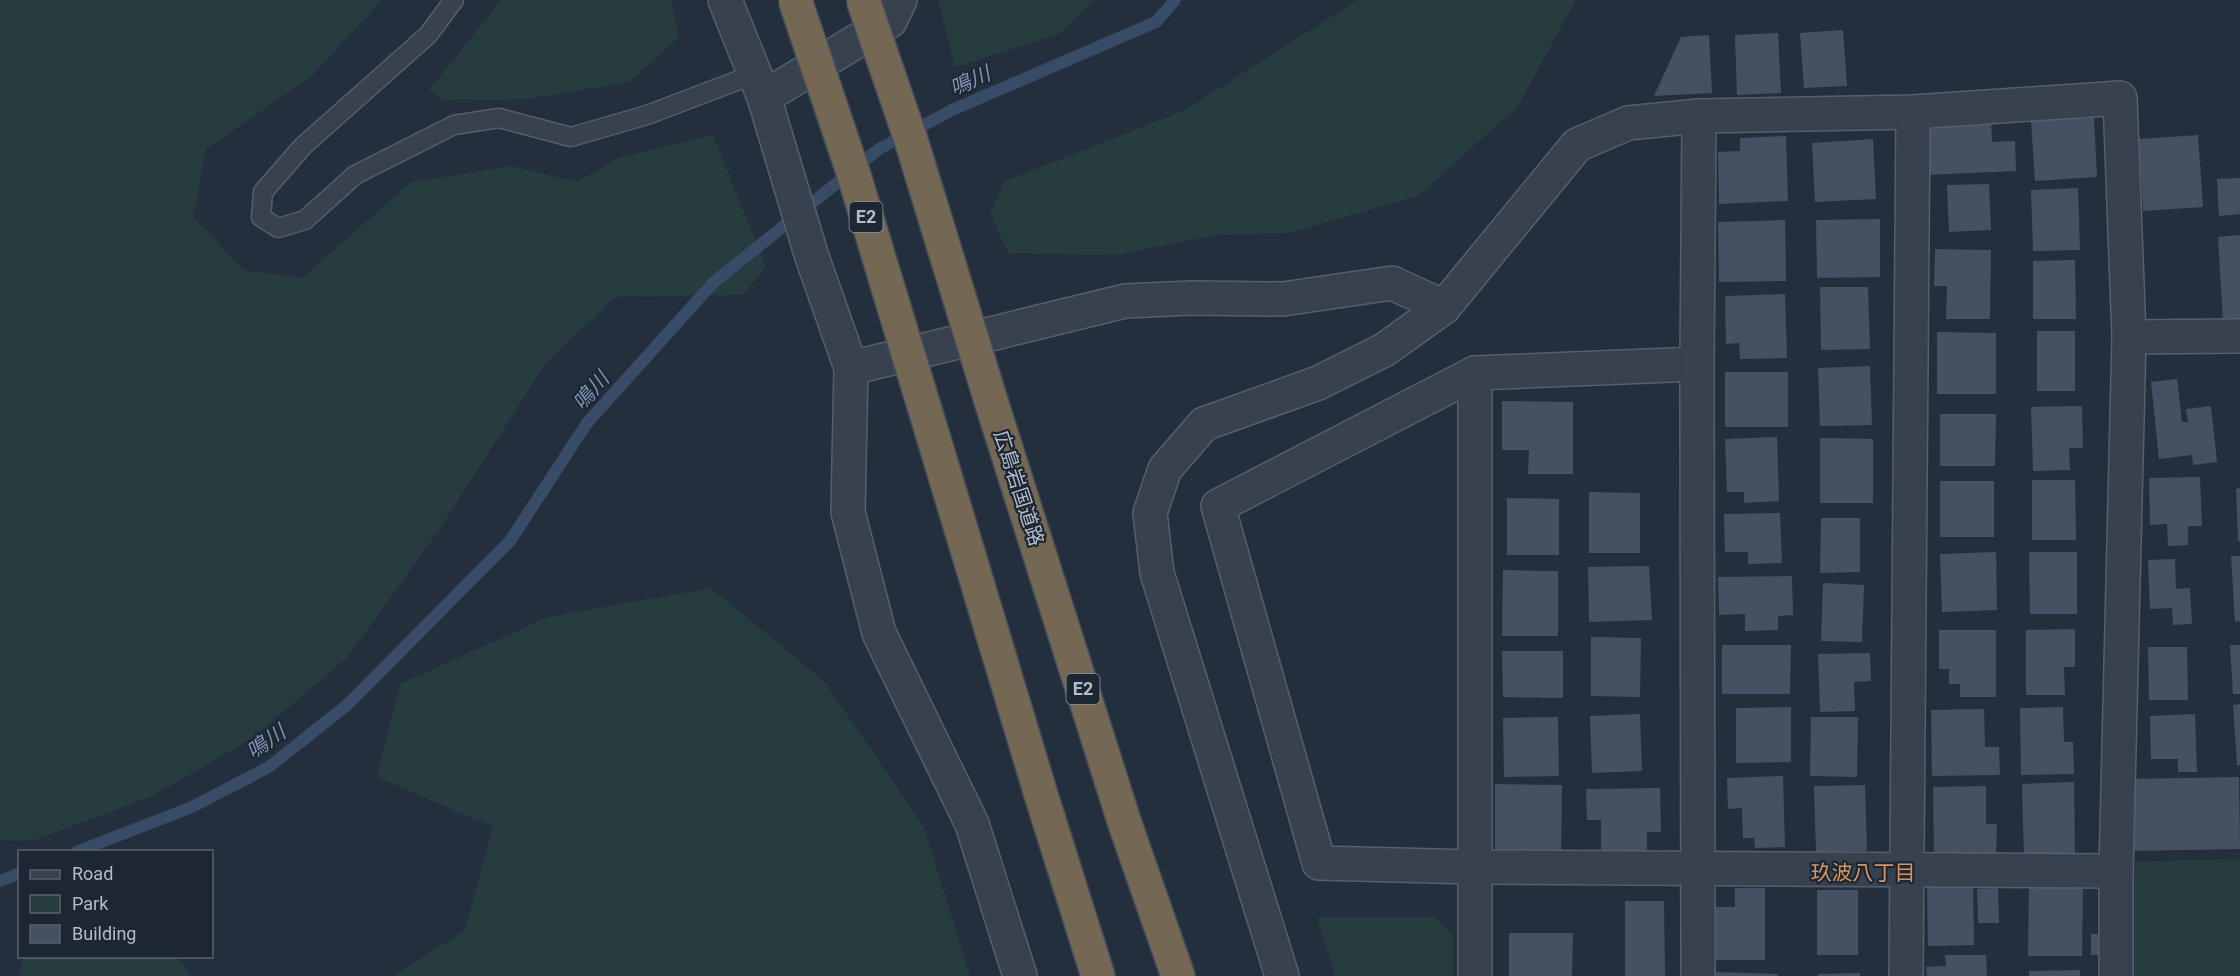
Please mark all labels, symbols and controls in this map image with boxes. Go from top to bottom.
water label: 鳴川 [946,61,996,101]
road number: E2 [850,202,882,232]
water label: 鳴川 [568,366,615,415]
street label: 広島岩国道路 [989,427,1049,549]
road number: E2 [1066,674,1100,704]
water label: 鳴川 [242,719,292,764]
legend [18,850,213,958]
district label: 玖波八丁目 [1811,861,1916,885]
text: Road [72,863,113,884]
text: Park [72,893,109,914]
text: Building [72,923,136,944]

